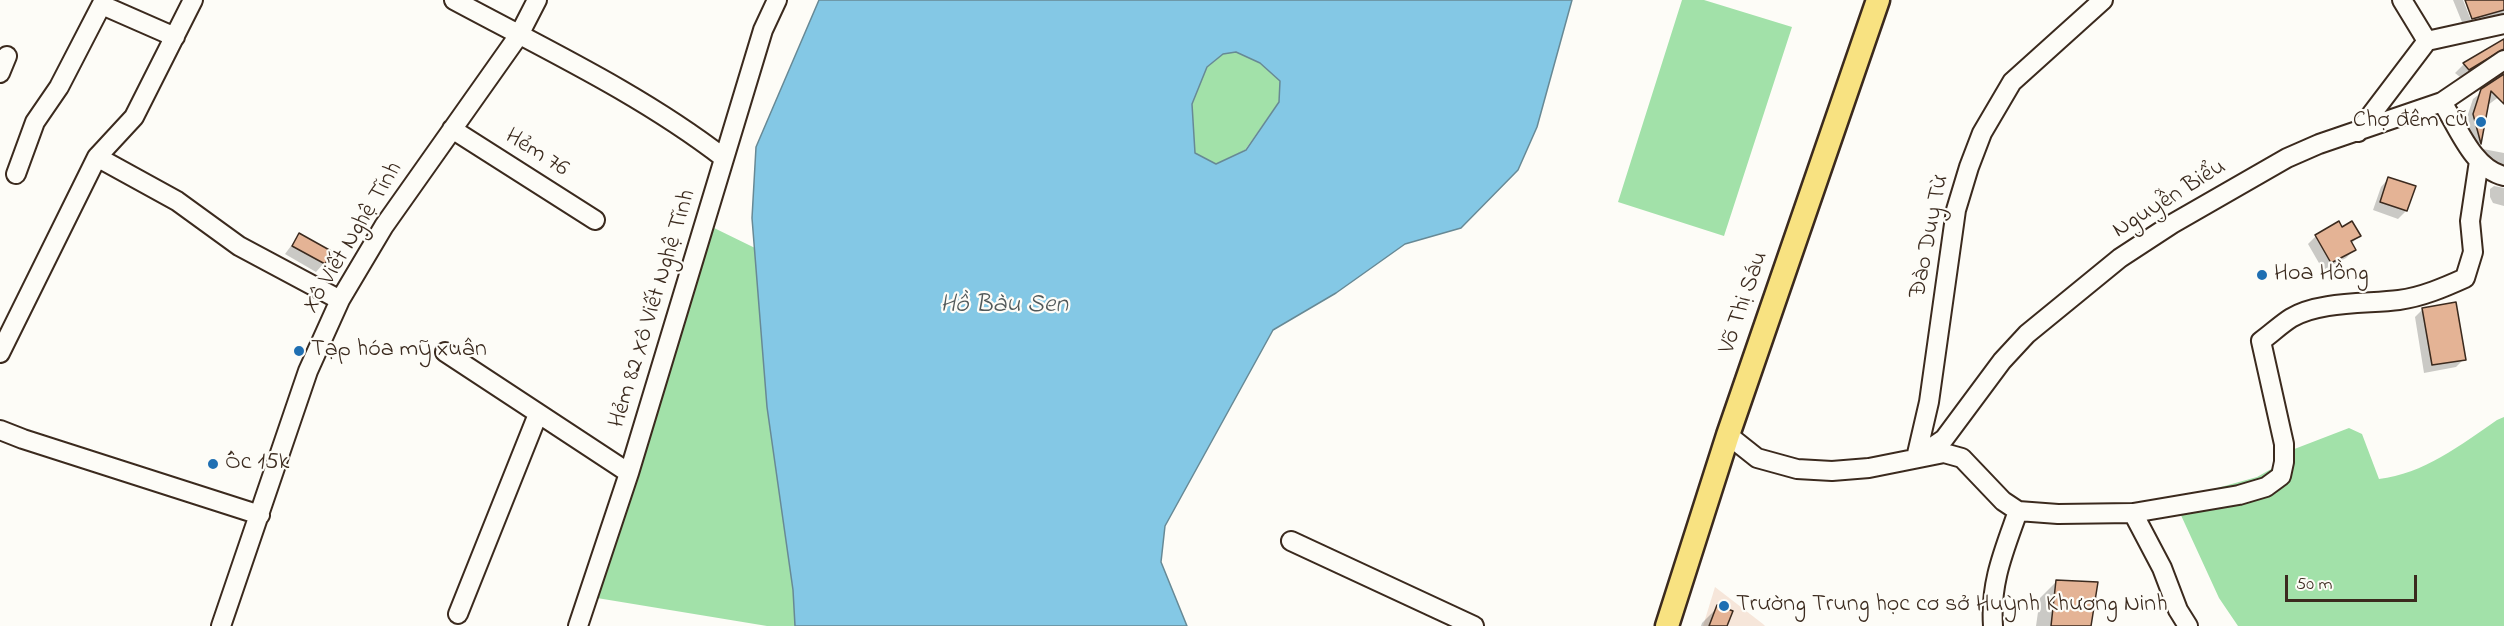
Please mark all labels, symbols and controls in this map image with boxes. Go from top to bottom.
place label: Chợ đêm cũ [2353,108,2469,136]
marker: Chợ đêm cũ [2474,115,2488,129]
street label: Hẻm 76 [499,123,573,185]
street label: Nguyễn Biểu [2108,154,2232,246]
street label: Xô Viết Nghệ Tĩnh [298,157,410,319]
street label: Đào Duy Từ [1905,173,1957,301]
street label: Hẻm 82 Xô Viết Nghệ Tĩnh [604,187,704,431]
street label: Võ Thị Sáu [1714,248,1776,358]
place label: Hoa Hồng [2274,261,2368,289]
marker: Hoa Hồng [2255,268,2269,282]
water label: Hồ Bàu Sen [940,291,1068,323]
place label: Tạp hóa mỹ xuân [311,337,487,365]
marker: Tạp hóa mỹ xuân [292,344,306,358]
place label: Ốc 15k [225,450,289,478]
marker: Ốc 15k [206,457,220,471]
scale bar [2288,563,2420,601]
text: 50 m [2296,572,2333,598]
place label: Trường Trung học cơ sở Huỳnh Khương Ninh [1736,592,2168,620]
marker: Trường Trung học cơ sở Huỳnh Khương Ninh [1717,599,1731,613]

